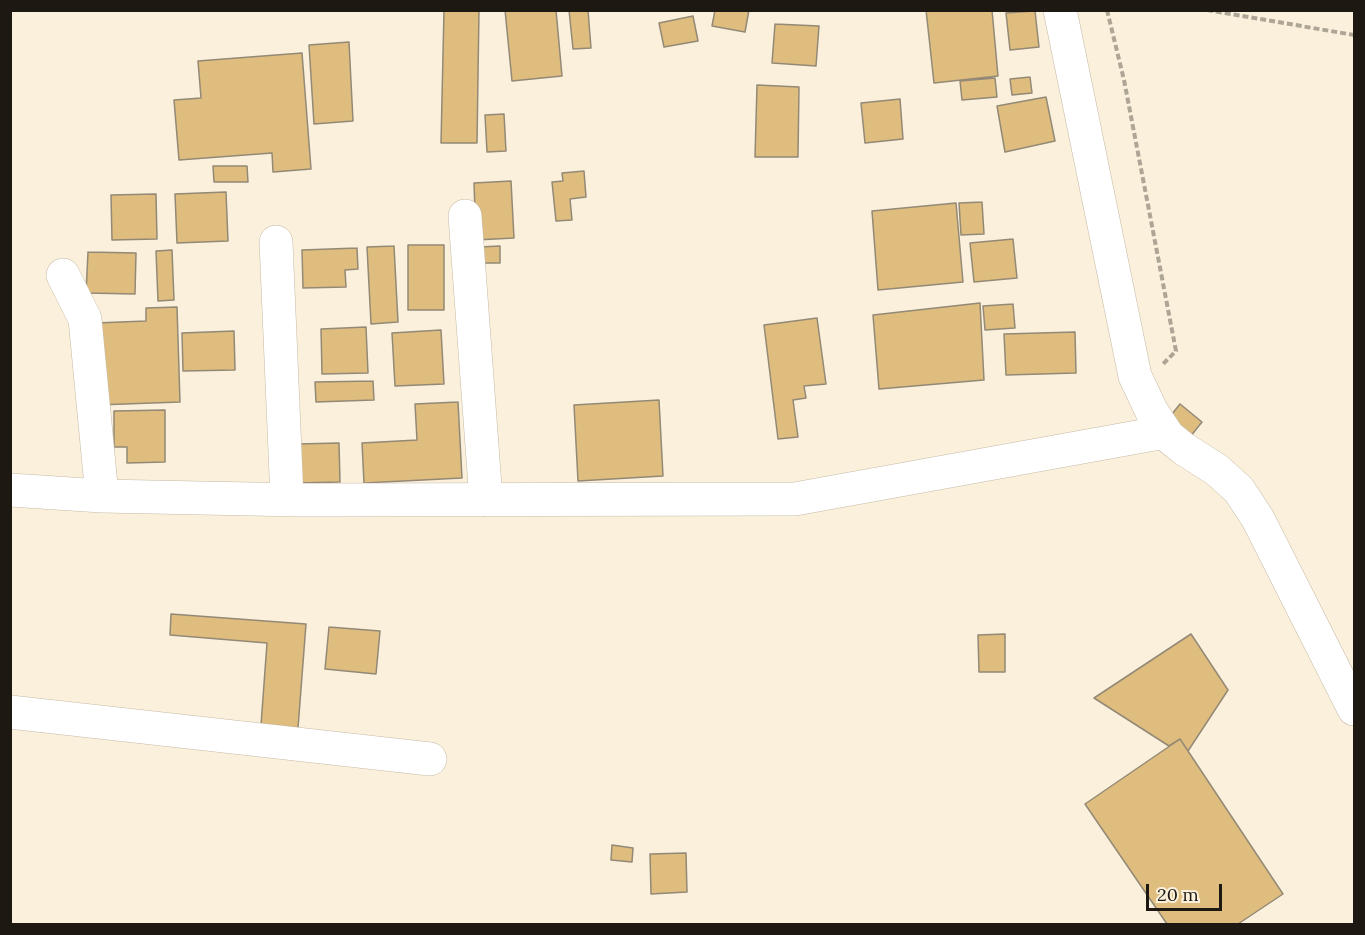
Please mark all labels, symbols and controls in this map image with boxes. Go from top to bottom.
scale bar [1149,872,1226,910]
text: 20 m [1157,883,1199,906]

